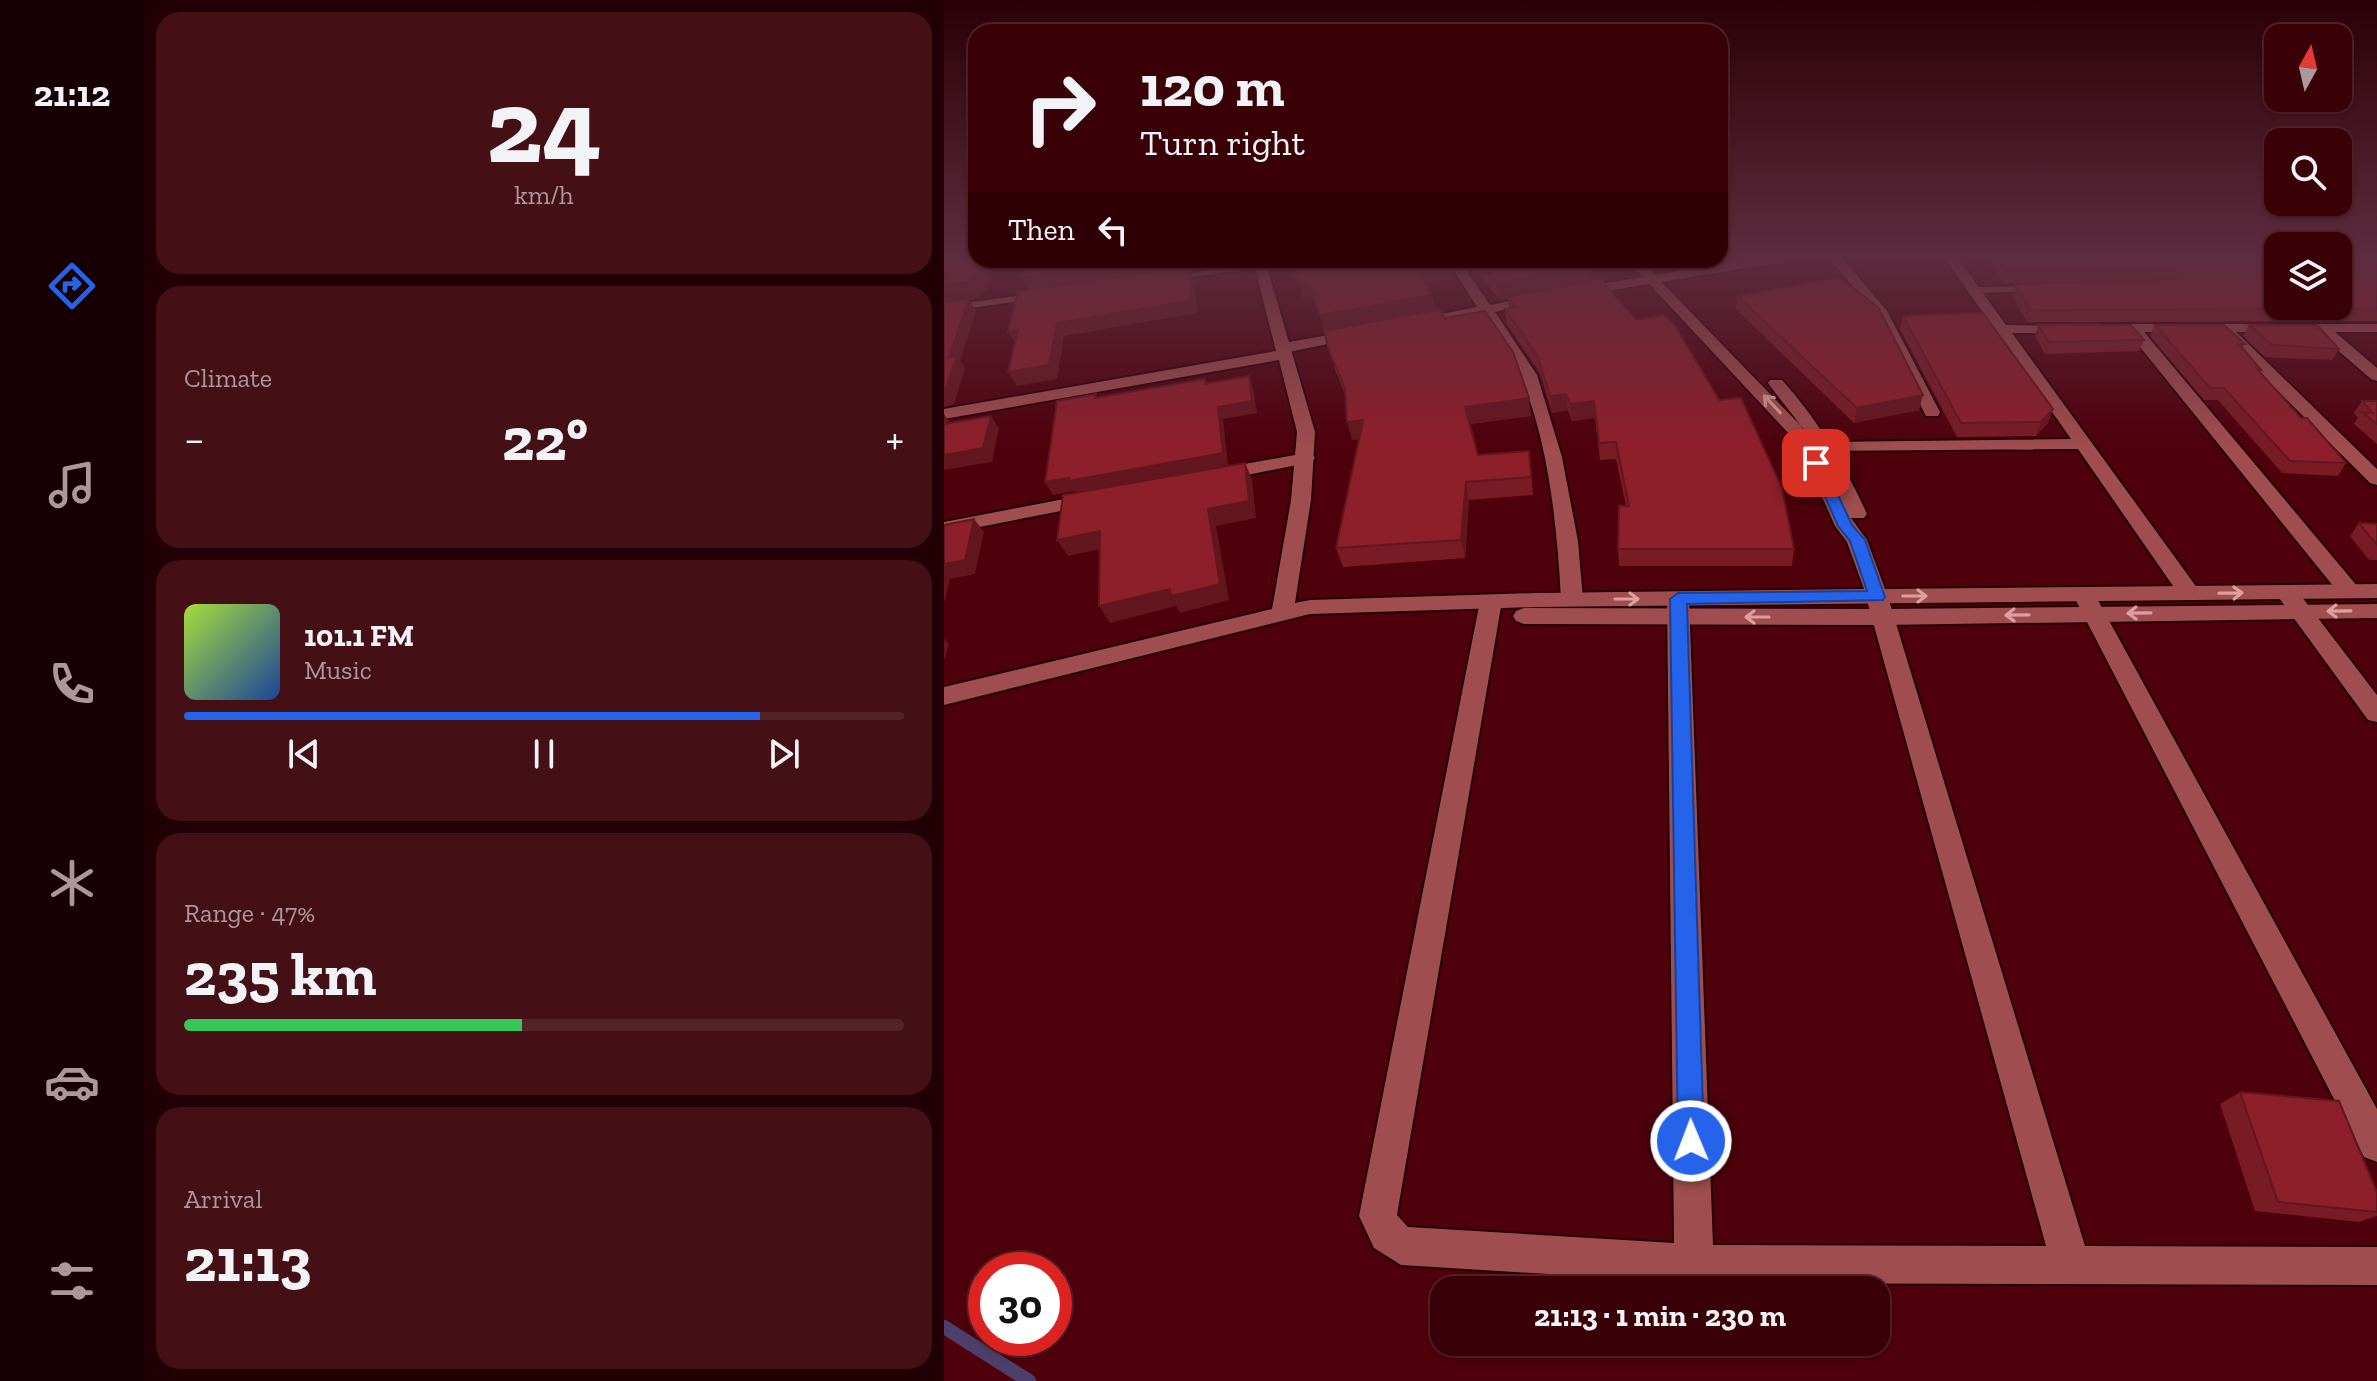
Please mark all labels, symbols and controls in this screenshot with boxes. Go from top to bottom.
north arrow [2264,24,2352,112]
map controls [2264,24,2352,320]
text: 120 m [1140,53,1284,120]
icon: right [1008,56,1112,160]
text: 24 [486,64,602,189]
text: 21:12 [34,72,110,115]
text: Turn right [1140,121,1305,164]
button: search [2264,128,2352,216]
text: km/h [514,179,574,211]
icon: left [1091,208,1135,252]
text: Then [1008,212,1075,248]
button: layers [2264,232,2352,320]
icon: directions [44,258,100,314]
text: Climate [184,362,272,394]
one-way arrow [1764,394,1782,414]
text: 22° [502,403,588,475]
text: − [184,412,205,465]
text: + [885,412,904,465]
pin [1782,429,1850,497]
icon: arrive [1794,441,1838,485]
icon: music [44,457,100,513]
one-way arrow [2217,586,2244,601]
one-way arrow [1901,588,1928,604]
one-way arrow [1613,591,1640,607]
one-way arrow [2326,604,2353,619]
one-way arrow [2126,606,2153,621]
one-way arrow [2004,607,2031,623]
one-way arrow [1744,609,1771,625]
text: 101.1 FM [304,618,414,654]
text: Music [304,654,372,686]
icon: phone [44,656,100,712]
icon: previous [282,732,326,776]
icon: pause [522,732,566,776]
icon: next [762,732,806,776]
icon: climate [44,855,100,911]
text: Range · 47% [184,897,315,929]
text: 235 km [184,938,376,1010]
icon: car [44,1054,100,1110]
position arrow [1649,1099,1733,1183]
text: Arrival [184,1183,262,1215]
text: 21:13 [184,1224,312,1296]
speed limit sign: 30 [968,1252,1072,1356]
icon: filters [44,1253,100,1309]
text: 21:13 · 1 min · 230 m [1534,1298,1786,1334]

